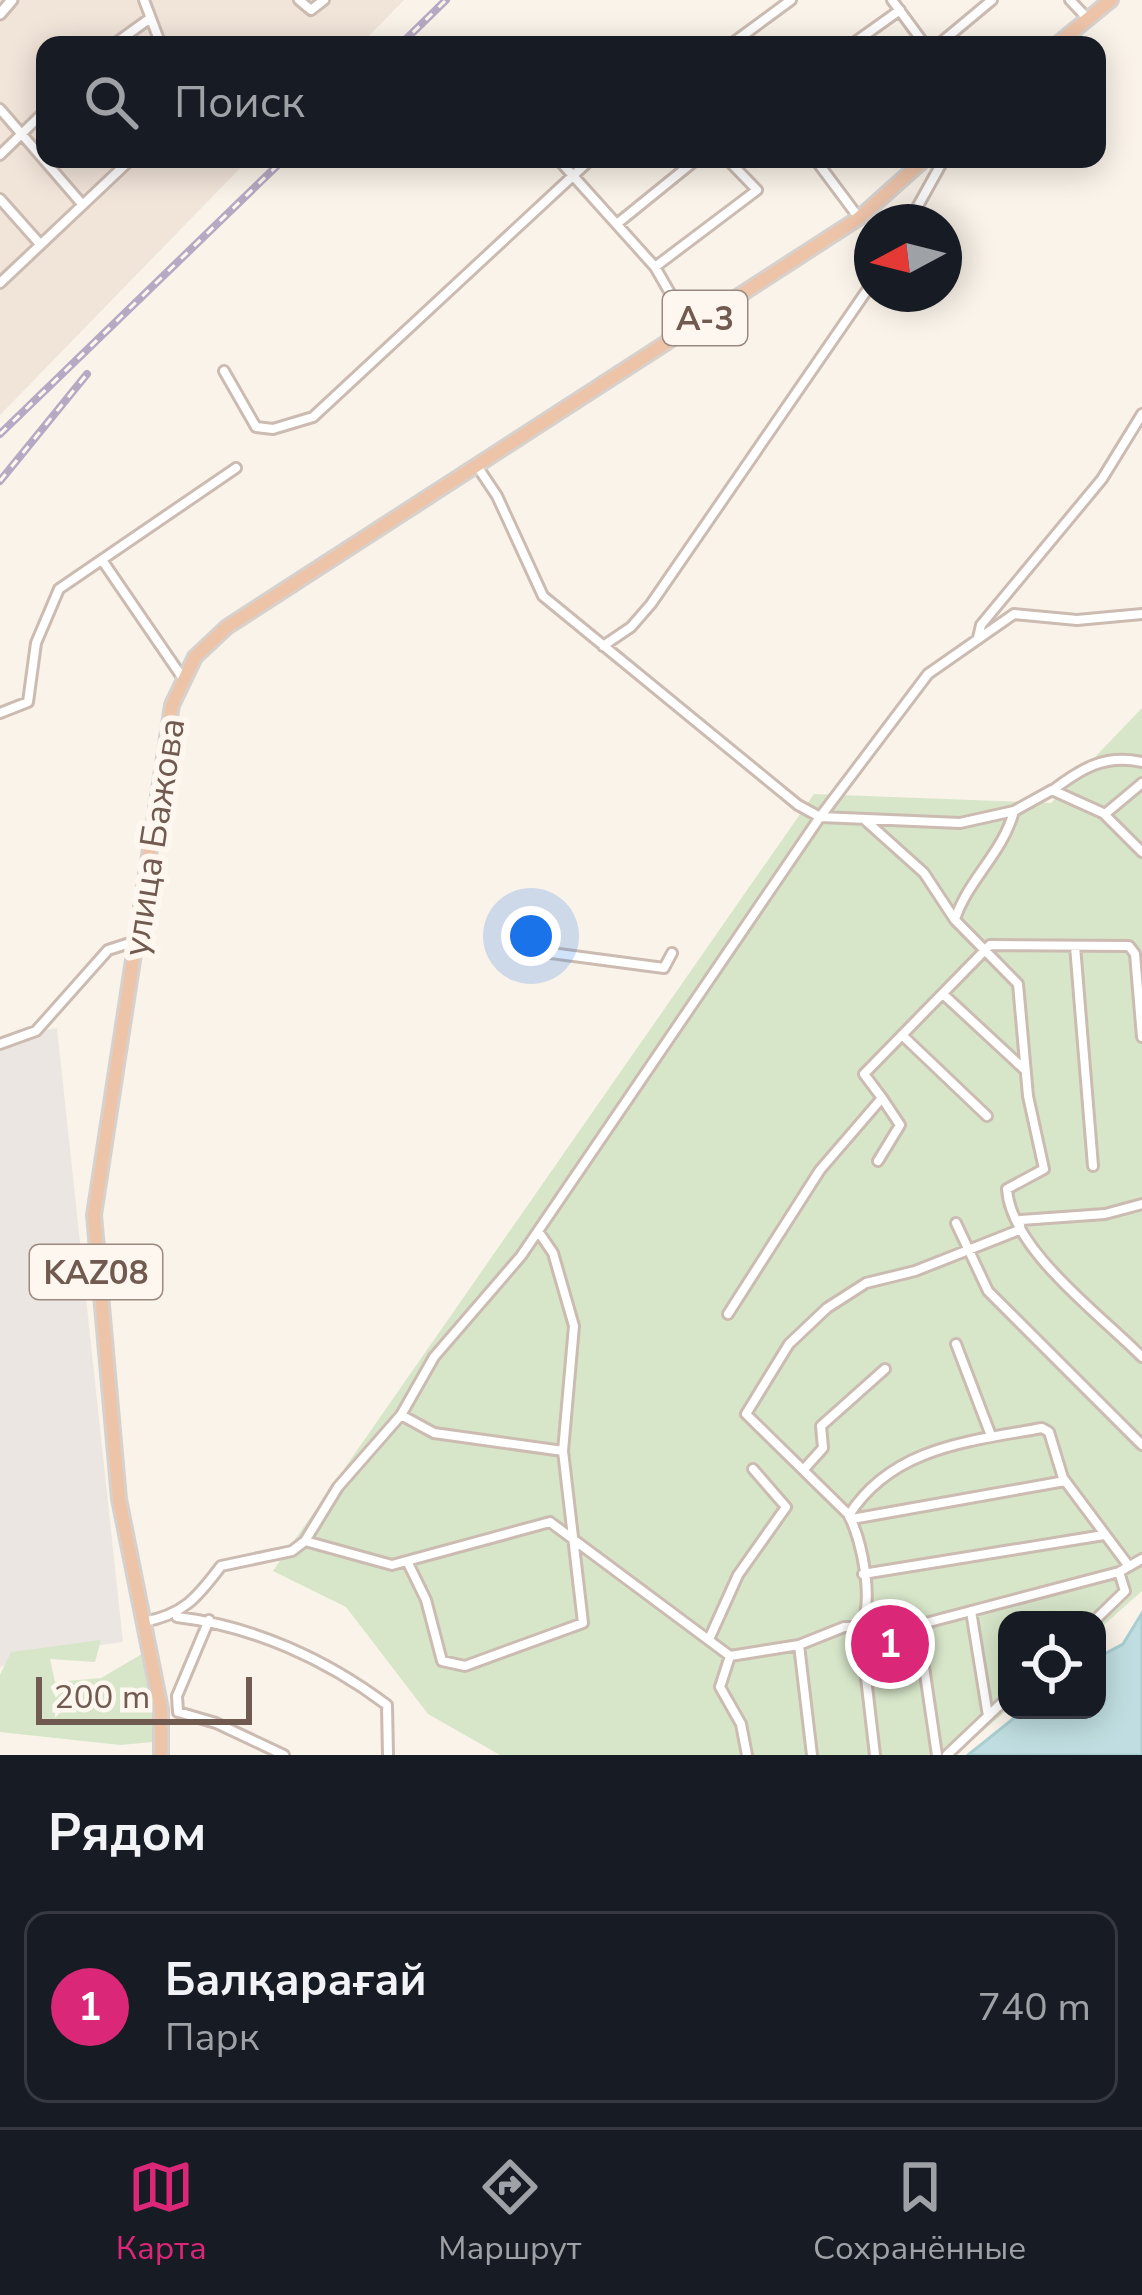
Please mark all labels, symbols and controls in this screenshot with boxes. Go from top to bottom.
search box [36,36,1106,168]
icon: search [78,69,144,135]
text: Поиск [174,72,305,133]
north arrow [854,204,962,312]
road number: A-3 [663,291,747,345]
street label: улица Бажова [111,715,197,960]
your location [501,906,561,966]
road number: KAZ08 [30,1245,162,1299]
pin: 1 [851,1599,929,1689]
map controls [998,1611,1106,1719]
button: locate [998,1611,1106,1719]
scale bar [36,1671,252,1724]
text: 200 m [54,1675,150,1720]
text: Рядом [48,1798,206,1868]
text: Балқарағай [165,1950,427,2011]
text: 1 [78,1981,102,2034]
text: 740 m [977,1981,1091,2034]
text: Парк [165,2011,259,2064]
tab: Карта [116,2154,207,2271]
tab: Маршрут [438,2154,582,2271]
tab: Сохранённые [813,2154,1026,2271]

